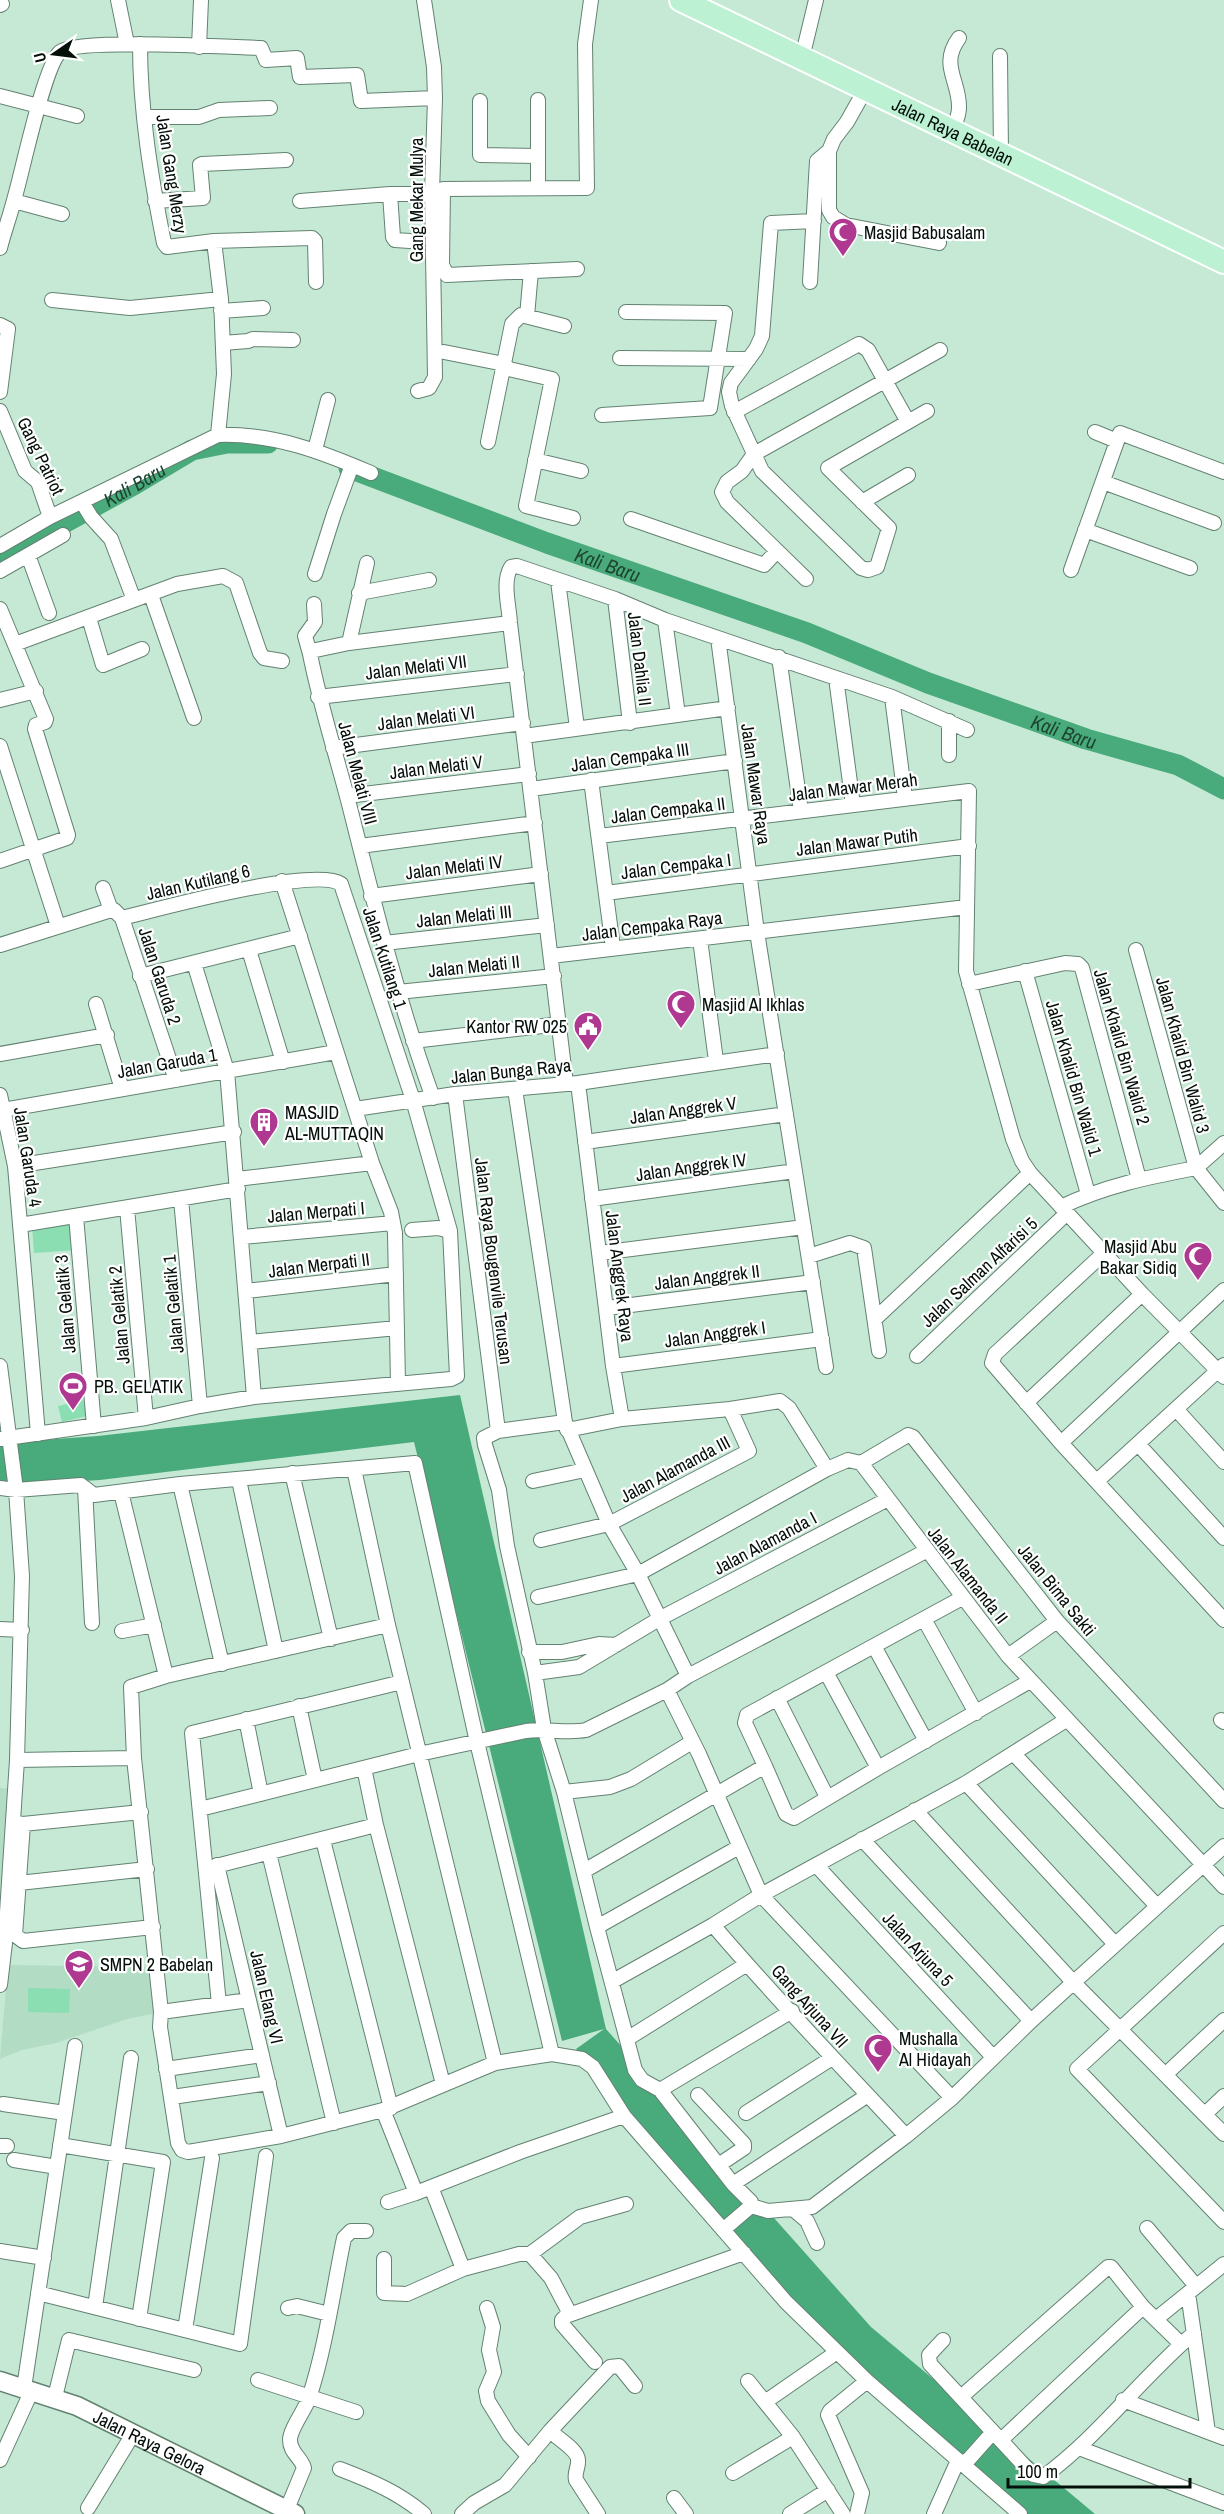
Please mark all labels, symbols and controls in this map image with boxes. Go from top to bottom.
north arrow [24,24,84,84]
text: U [28,50,51,65]
street label: Jalan Raya Babelan [888,91,1018,171]
street label: Jalan Gang Merzy [150,113,194,236]
street label: Gang Mekar Mulya [404,138,429,262]
mosque icon: Masjid Babusalam [827,216,859,258]
place label: Masjid Babusalam [864,220,985,245]
street label: Gang Patriot [11,413,71,499]
water label: Kali Baru [98,456,170,513]
water label: Kali Baru [571,540,644,588]
street label: Jalan Dahlia II [622,611,658,707]
street label: Jalan Melati VII [364,648,468,686]
street label: Jalan Melati VI [376,700,476,736]
water label: Kali Baru [1028,707,1100,755]
street label: Jalan Melati VIII [332,719,384,827]
street label: Jalan Mawar Raya [735,722,777,846]
street label: Jalan Cempaka III [569,736,691,778]
street label: Jalan Melati V [388,749,484,785]
street label: Jalan Mawar Merah [787,767,919,807]
street label: Jalan Cempaka II [609,791,727,829]
street label: Jalan Mawar Putih [795,822,919,862]
street label: Jalan Cempaka I [620,847,732,885]
street label: Jalan Melati IV [404,849,504,885]
street label: Jalan Kutilang 6 [144,858,252,906]
street label: Jalan Melati III [415,899,513,933]
street label: Jalan Kutilang 1 [357,904,413,1013]
street label: Jalan Cempaka Raya [580,905,724,947]
street label: Jalan Garuda 2 [133,924,187,1028]
street label: Jalan Melati II [427,949,521,983]
street label: Jalan Khalid Bin Walid 2 [1088,966,1156,1128]
street label: Jalan Khalid Bin Walid 3 [1150,974,1216,1136]
mosque icon: Masjid Al Ikhlas [665,988,697,1030]
place label: Masjid Al Ikhlas [702,992,805,1017]
street label: Jalan Khalid Bin Walid 1 [1040,997,1108,1160]
public building icon: Kantor RW 025 [572,1010,604,1052]
place label: Kantor RW 025 [466,1014,567,1039]
street label: Jalan Garuda 1 [115,1042,220,1084]
street label: Jalan Bunga Raya [450,1052,572,1090]
street label: Jalan Anggrek V [628,1090,738,1130]
place label: MASJID AL-MUTTAQIN [284,1100,384,1146]
street label: Jalan Garuda 4 [8,1105,48,1209]
building icon: MASJID AL-MUTTAQIN [248,1106,280,1148]
street label: Jalan Anggrek IV [634,1147,748,1187]
street label: Jalan Raya Bougenvile Terusan [469,1156,519,1366]
street label: Jalan Merpati I [266,1195,366,1229]
street label: Jalan Anggrek Raya [600,1209,640,1343]
street label: Jalan Salman Alfarisi 5 [915,1211,1043,1333]
place label: Masjid Abu Bakar Sidiq [1100,1234,1177,1280]
mosque icon: Masjid Abu Bakar Sidiq [1182,1240,1214,1282]
street label: Jalan Merpati II [267,1246,371,1284]
street label: Jalan Gelatik 1 [156,1253,190,1354]
street label: Jalan Gelatik 3 [48,1254,82,1354]
street label: Jalan Anggrek II [653,1258,761,1296]
street label: Jalan Gelatik 2 [102,1265,136,1365]
street label: Jalan Anggrek I [663,1315,767,1353]
sports icon: PB. GELATIK [57,1370,89,1412]
place label: PB. GELATIK [94,1374,183,1399]
street label: Jalan Alamanda III [616,1429,734,1509]
street label: Jalan Alamanda I [709,1505,821,1581]
street label: Jalan Alamanda II [922,1521,1014,1629]
street label: Jalan Bima Sakti [1012,1539,1102,1641]
street label: Jalan Arjuna 5 [877,1906,959,1992]
school or university icon: SMPN 2 Babelan [63,1948,95,1990]
street label: Jalan Elang VI [244,1948,290,2046]
place label: SMPN 2 Babelan [100,1952,213,1977]
street label: Gang Arjuna VII [766,1959,854,2053]
place label: Mushalla Al Hidayah [898,2026,971,2072]
mosque icon: Mushalla Al Hidayah [862,2032,894,2074]
street label: Jalan Raya Gelora [89,2404,210,2480]
scale bar [1008,2451,1190,2489]
text: 100 m [1017,2459,1058,2484]

